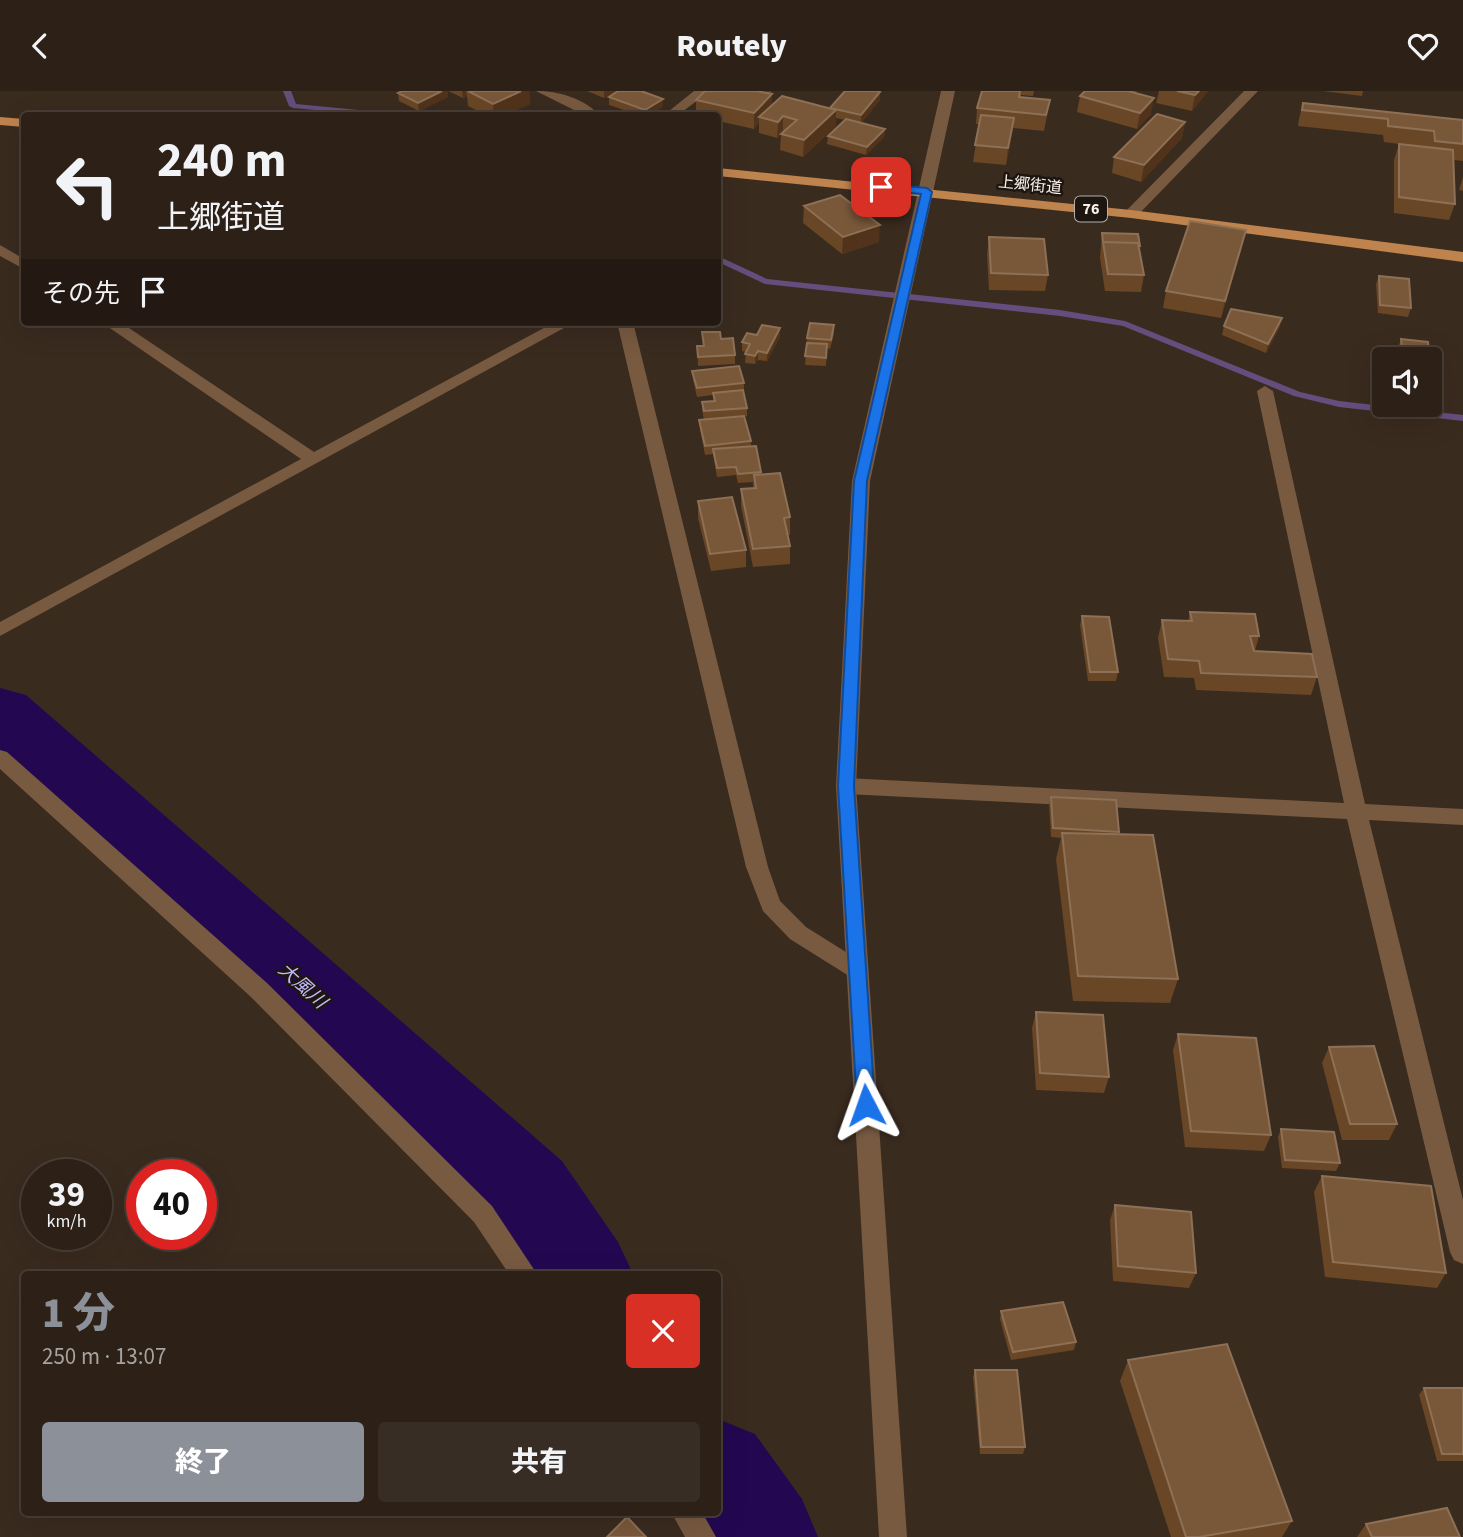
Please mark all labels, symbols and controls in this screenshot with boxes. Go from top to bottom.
text: Routely [676,23,787,69]
icon: back [21,27,59,65]
icon: heart [1404,27,1442,65]
text: 240 m [157,126,286,196]
icon: left [42,140,133,231]
pin [851,157,911,217]
icon: arrive [862,168,900,206]
street label: 上郷街道 [997,171,1063,199]
text: 上郷街道 [157,195,285,241]
road number: 76 [1075,197,1107,221]
icon: arrive [134,273,172,311]
text: その先 [42,275,120,312]
map controls [1372,347,1442,417]
button: sound [1372,347,1442,417]
water label: 大風川 [272,957,334,1016]
position arrow [829,1068,903,1142]
speed limit sign: 40 [126,1159,217,1250]
text: 39 [48,1170,85,1220]
text: km/h [47,1209,86,1234]
text: 1 分 [42,1284,115,1344]
button: close [626,1294,700,1368]
text: 250 m · 13:07 [42,1340,166,1373]
button: 終了 [42,1422,364,1502]
button: 共有 [378,1422,700,1502]

